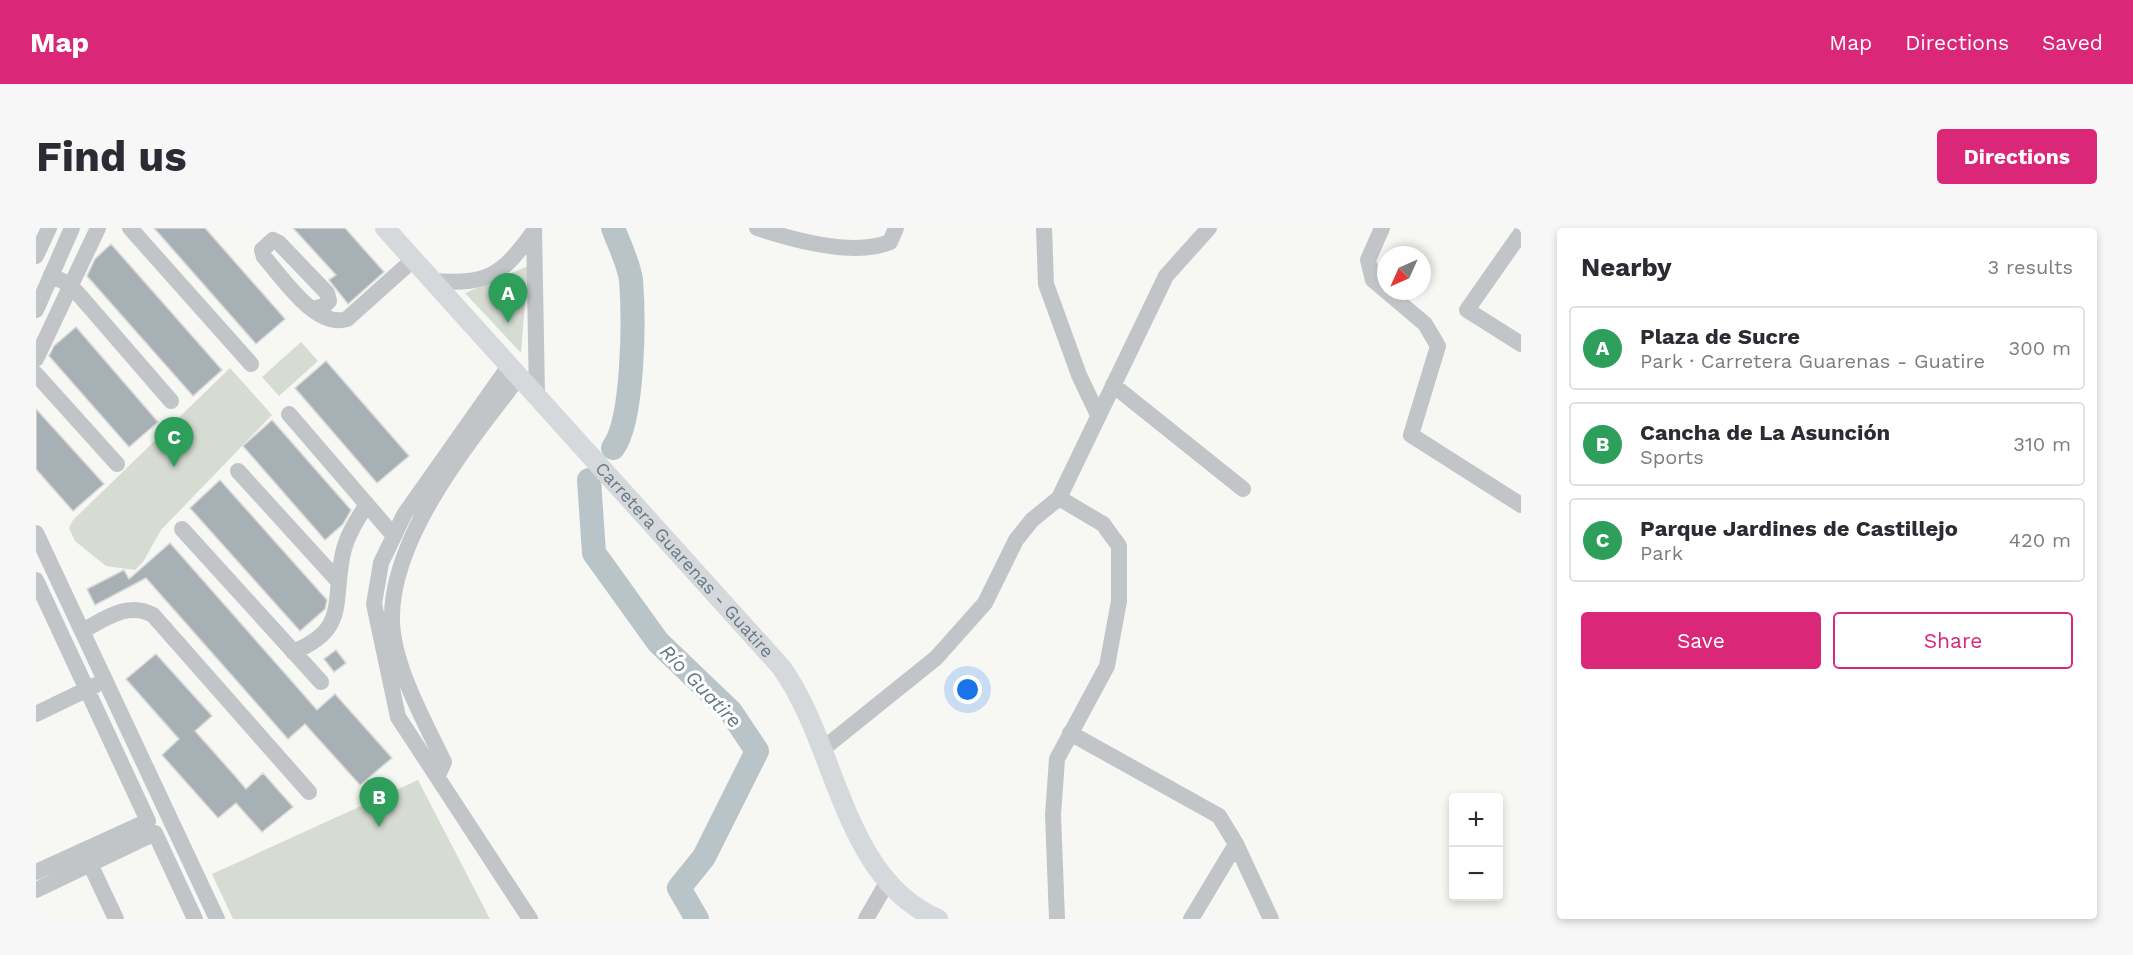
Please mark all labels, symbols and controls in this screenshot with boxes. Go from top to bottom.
text: Map [30,26,89,59]
text: Map [1829,30,1872,55]
text: Directions [1905,30,2009,55]
text: Saved [2042,30,2103,55]
button: Directions [1937,129,2097,184]
text: Find us [36,132,187,181]
north arrow [1377,246,1431,300]
text: Nearby [1581,252,1672,282]
text: 3 results [1988,255,2073,279]
pin: A [488,274,528,323]
text: Plaza de Sucre [1640,324,1800,349]
text: A [1596,336,1609,360]
text: 300 m [2009,336,2071,360]
text: Park · Carretera Guarenas - Guatire [1640,349,1985,373]
pin: C [154,418,194,467]
text: Cancha de La Asunción [1640,420,1890,445]
text: B [1596,432,1609,456]
text: 310 m [2013,432,2071,456]
text: Sports [1640,445,1704,469]
street label: Carretera Guarenas - Guatire [591,458,778,662]
text: Parque Jardines de Castillejo [1640,516,1958,541]
text: C [1596,528,1609,552]
text: 420 m [2009,528,2071,552]
text: Park [1640,541,1683,565]
button: Save [1581,612,1821,669]
button: Share [1833,612,2073,669]
water label: Río Guatire [655,639,747,733]
your location [953,675,982,704]
pin: B [360,778,398,827]
map controls [1449,793,1503,901]
button: + [1449,793,1503,847]
button: − [1449,847,1503,901]

